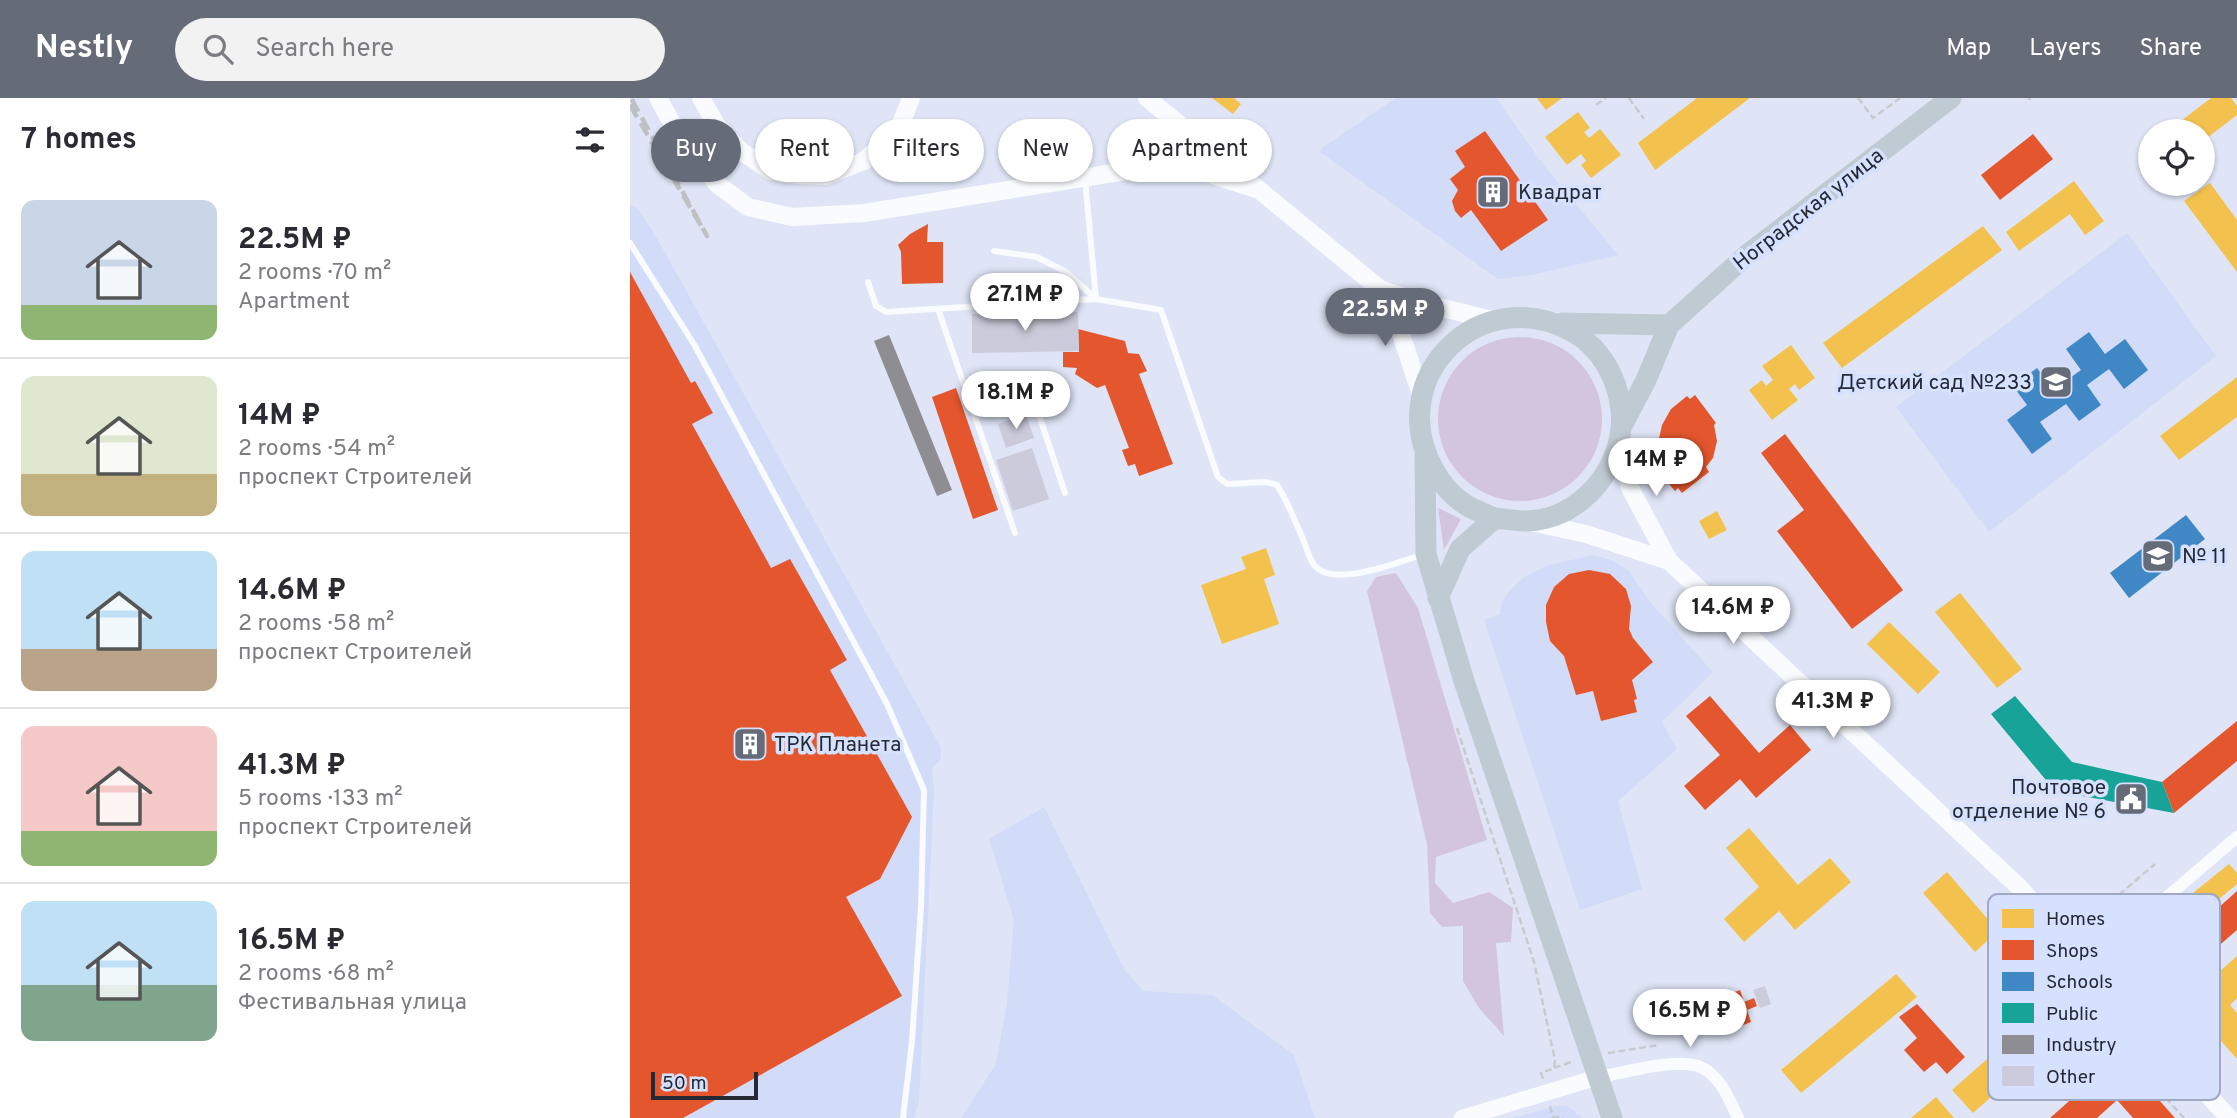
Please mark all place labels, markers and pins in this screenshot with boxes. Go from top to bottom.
building icon: Квадрат [1474,173,1512,211]
place label: Квадрат [1518,180,1602,207]
pin: 27.1M ₽ [960,274,1090,333]
pin: 22.5M ₽ [1320,288,1450,348]
school or university icon: Детский сад №233 [2037,363,2075,401]
place label: Детский сад №233 [1837,370,2032,397]
pin: 18.1M ₽ [951,372,1081,431]
pin: 14M ₽ [1607,438,1705,498]
school or university icon: № 11 [2139,537,2177,575]
place label: № 11 [2182,544,2227,571]
pin: 14.6M ₽ [1668,587,1798,646]
pin: 41.3M ₽ [1768,680,1898,740]
building icon: ТРК Планета [731,725,769,763]
place label: ТРК Планета [774,732,901,759]
place label: Почтовое отделение № 6 [1952,775,2106,826]
public building icon: Почтовое отделение № 6 [2112,780,2150,818]
pin: 16.5M ₽ [1625,990,1755,1049]

